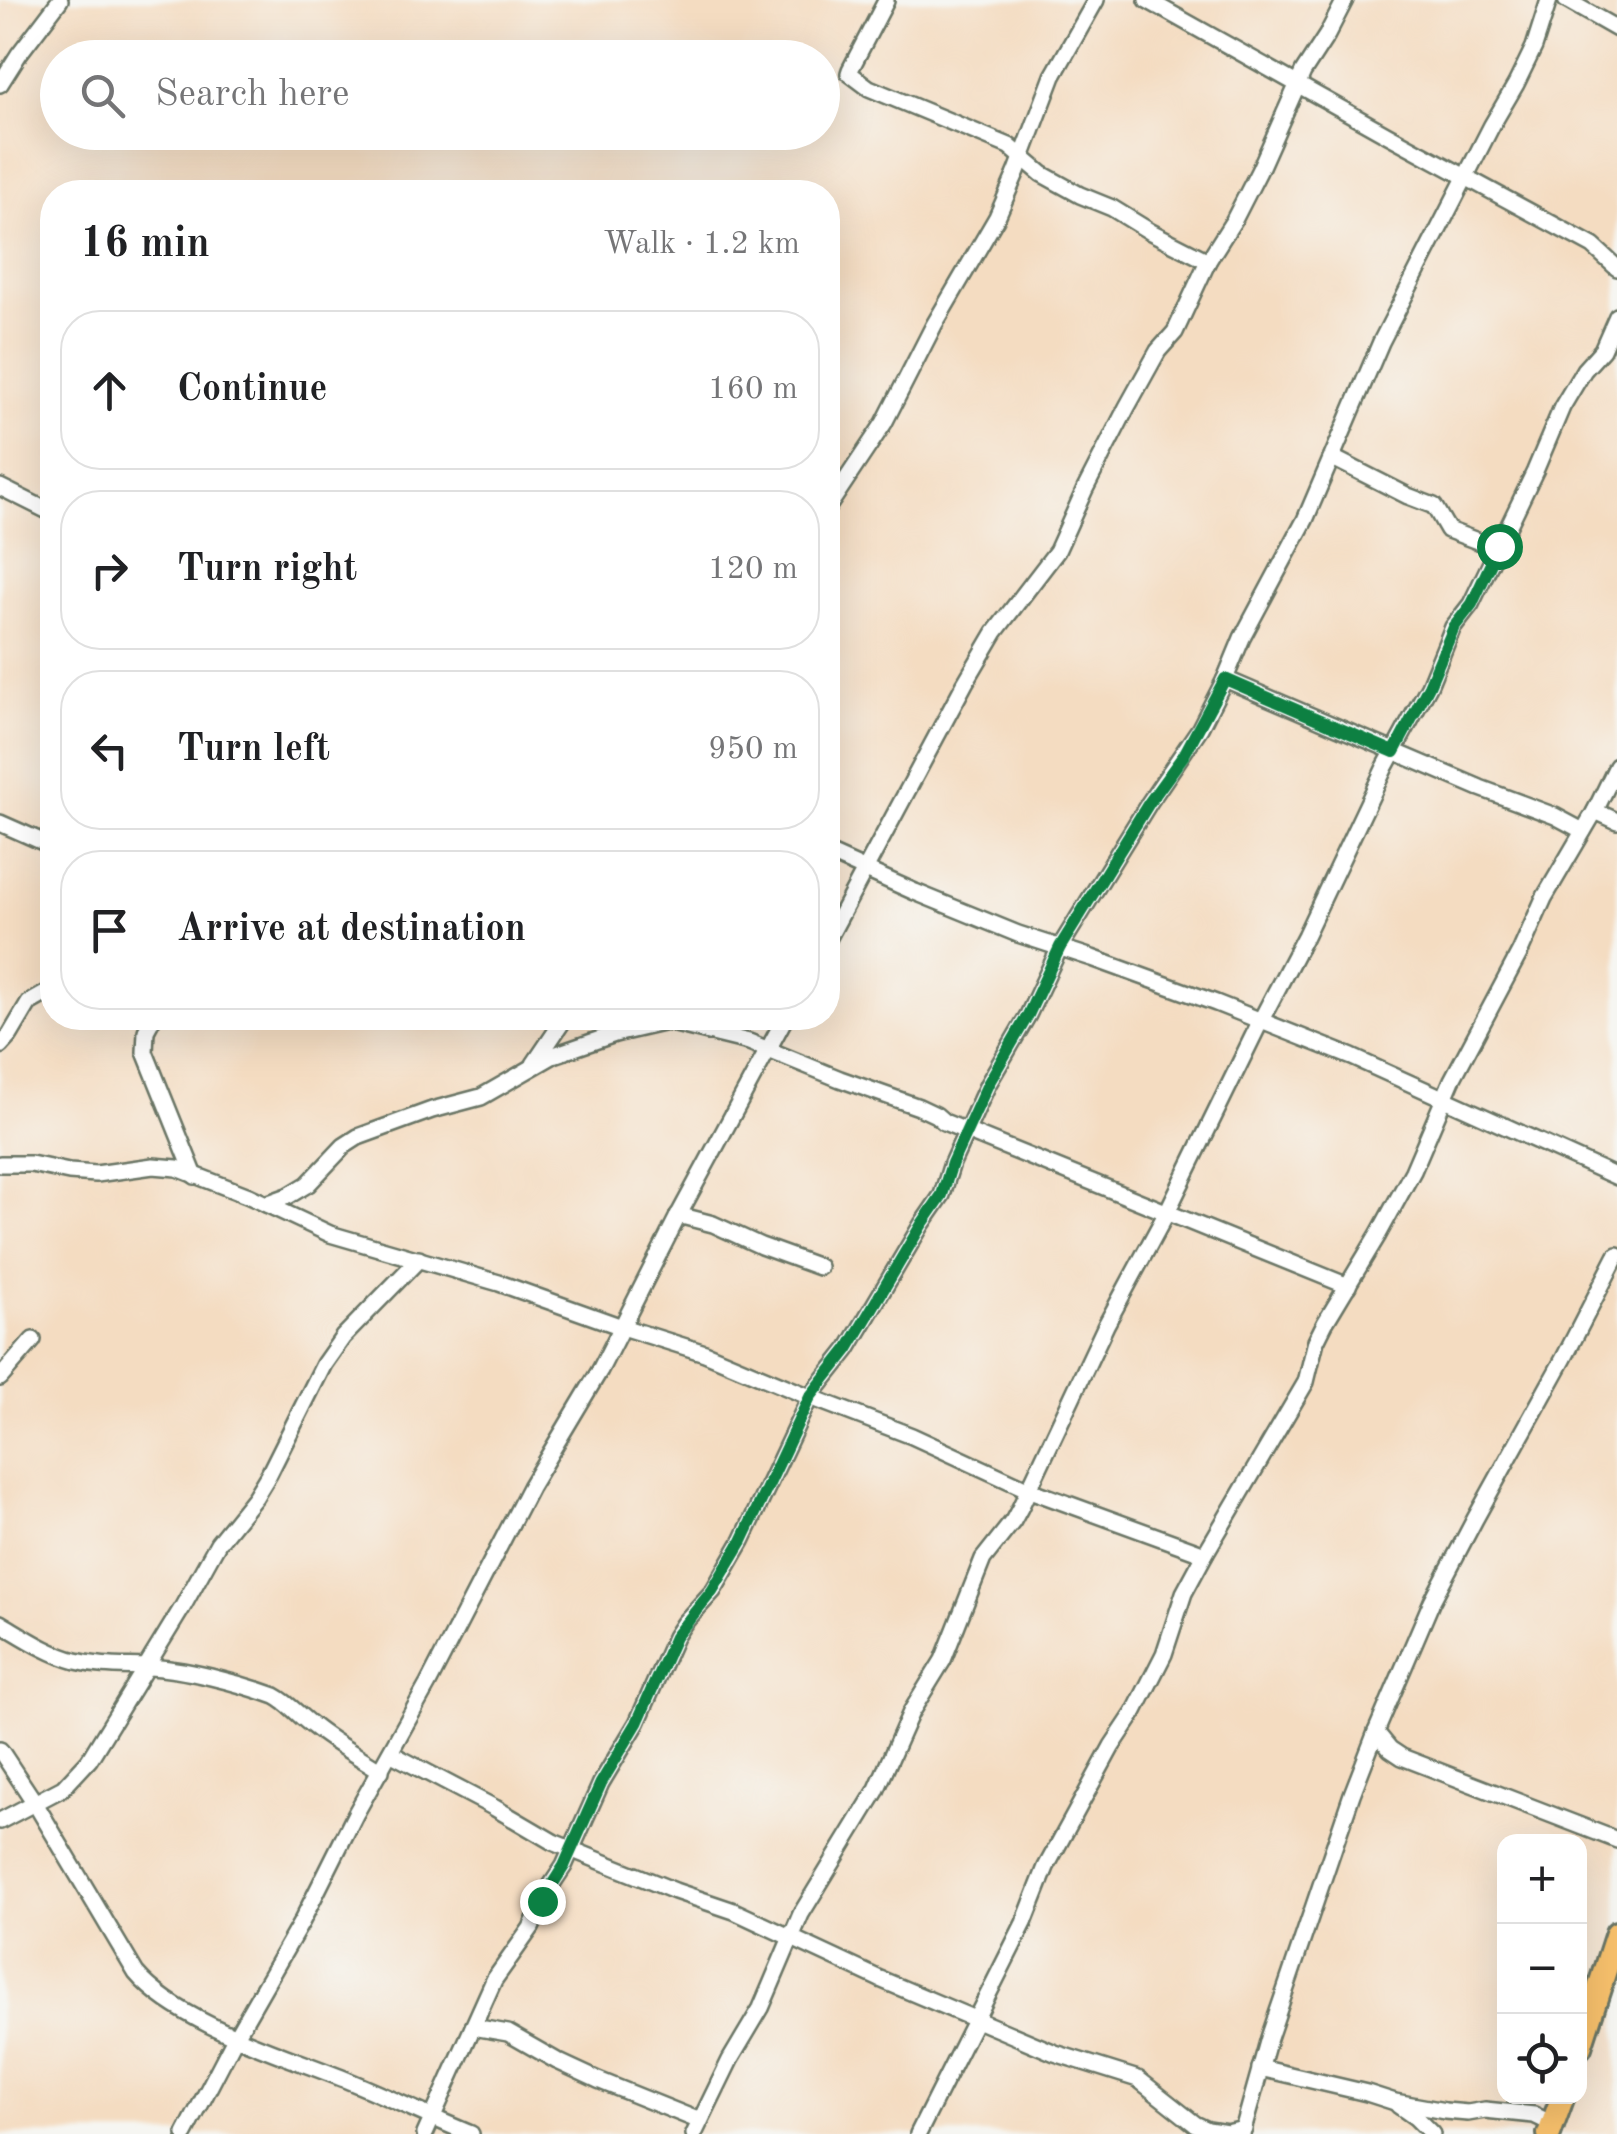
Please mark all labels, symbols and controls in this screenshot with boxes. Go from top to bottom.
search box [40,40,840,150]
icon: search [75,68,130,123]
text: Search here [155,76,350,114]
text: 16 min [80,224,210,266]
text: Walk · 1.2 km [603,229,800,261]
icon: ahead [82,363,137,418]
text: Continue [177,371,327,409]
text: 160 m [708,374,798,406]
route start [1477,524,1523,570]
icon: right [82,543,137,598]
text: Turn right [177,551,357,589]
text: 120 m [708,554,798,586]
icon: left [82,723,137,778]
text: Turn left [177,731,330,769]
text: 950 m [708,734,798,766]
icon: arrive [82,903,137,958]
text: Arrive at destination [177,911,526,949]
map controls [1497,1834,1587,2104]
button: + [1497,1834,1587,1924]
route end [520,1879,566,1925]
button: − [1497,1924,1587,2014]
button: locate [1497,2014,1587,2104]

